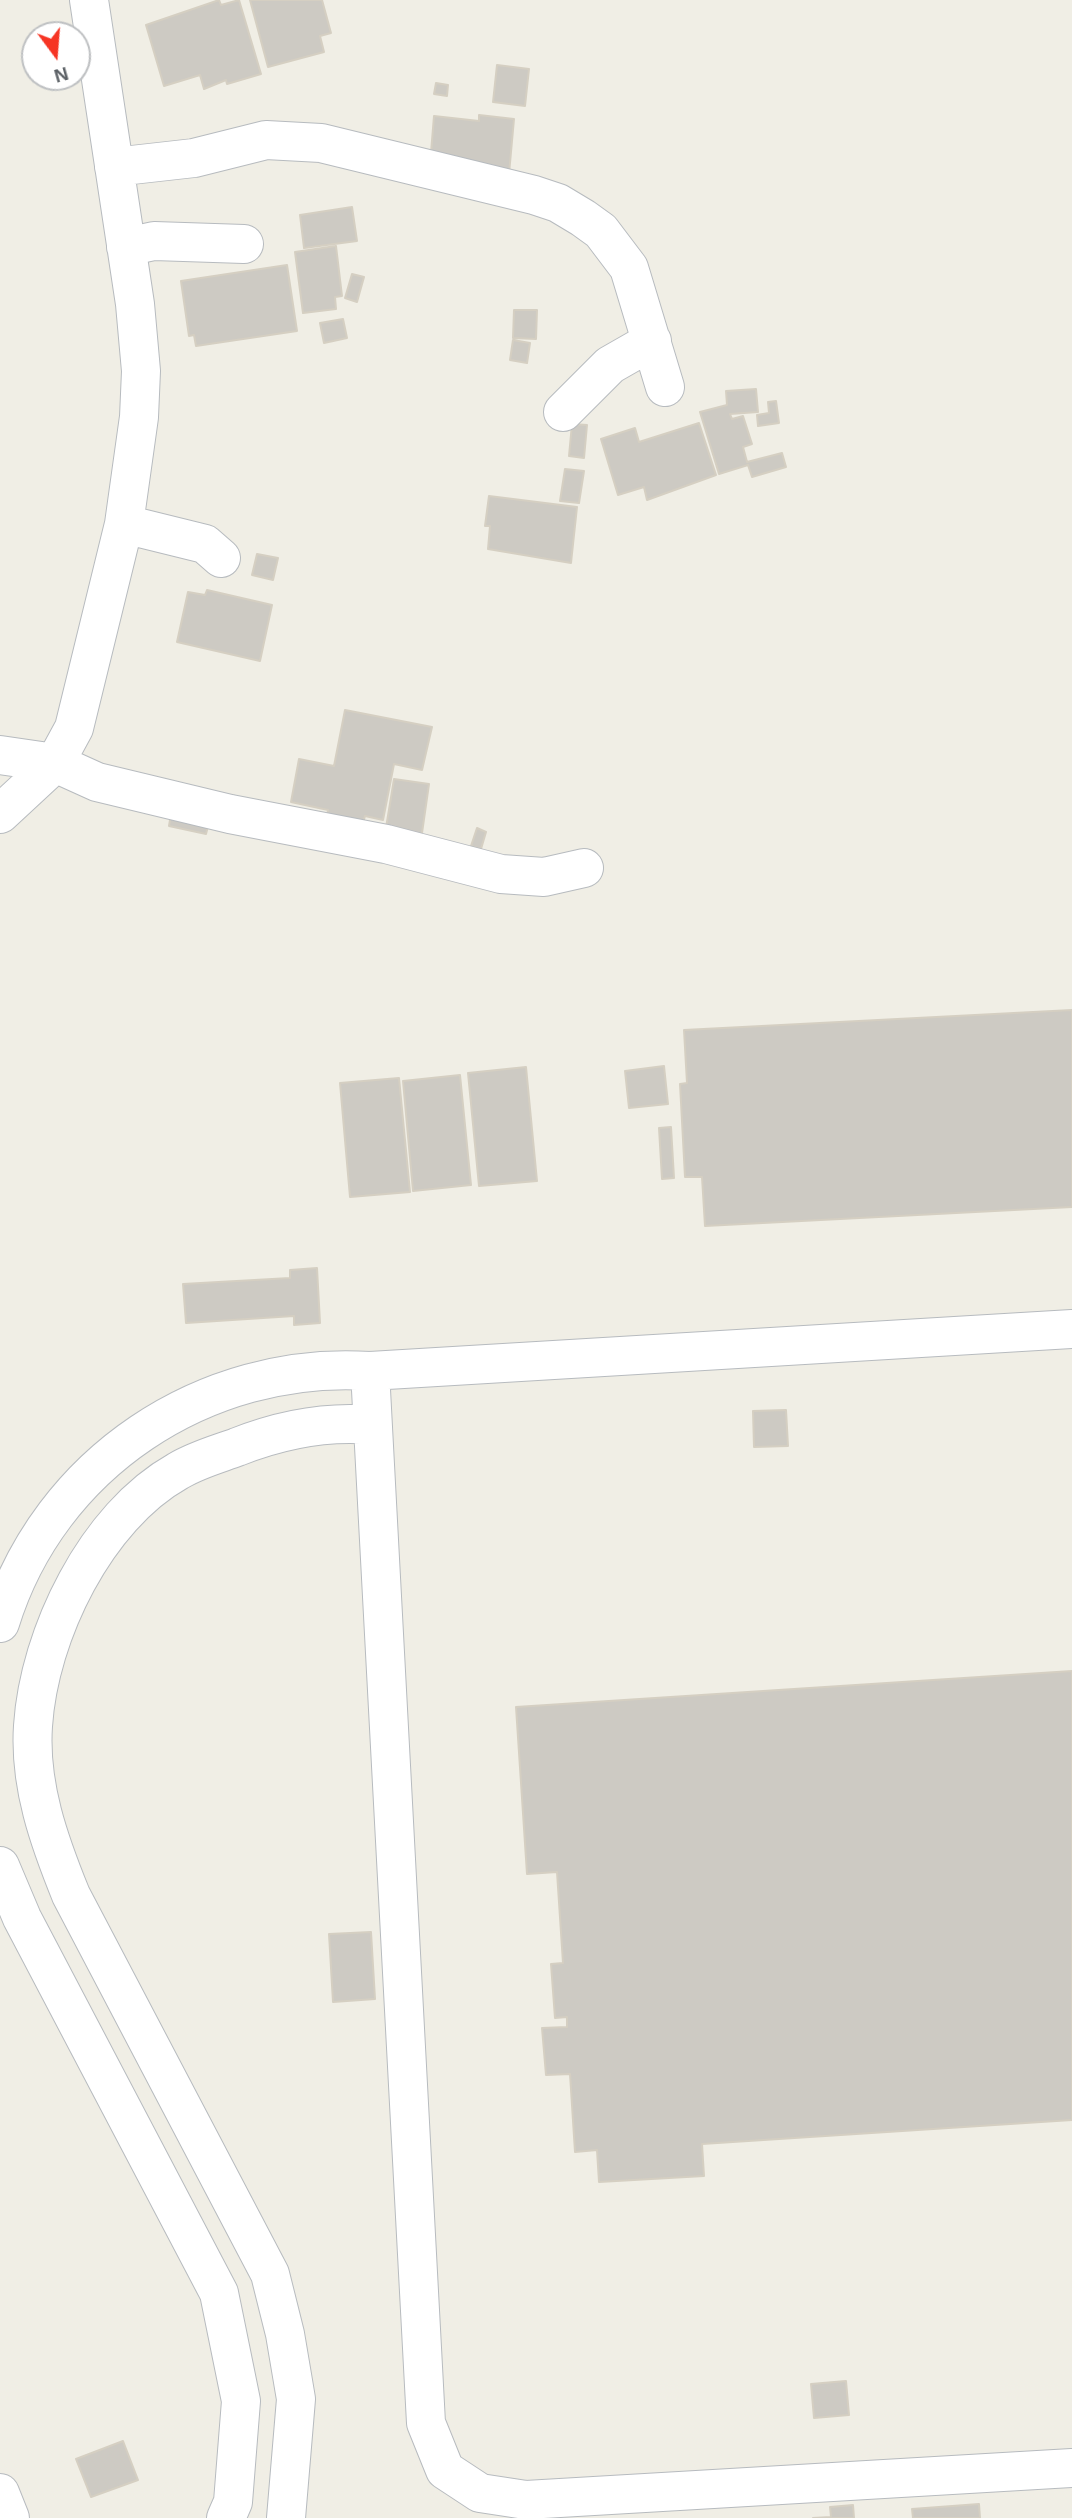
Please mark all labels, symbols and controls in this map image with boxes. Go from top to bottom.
north arrow [21,21,91,91]
text: N [52,63,71,87]

